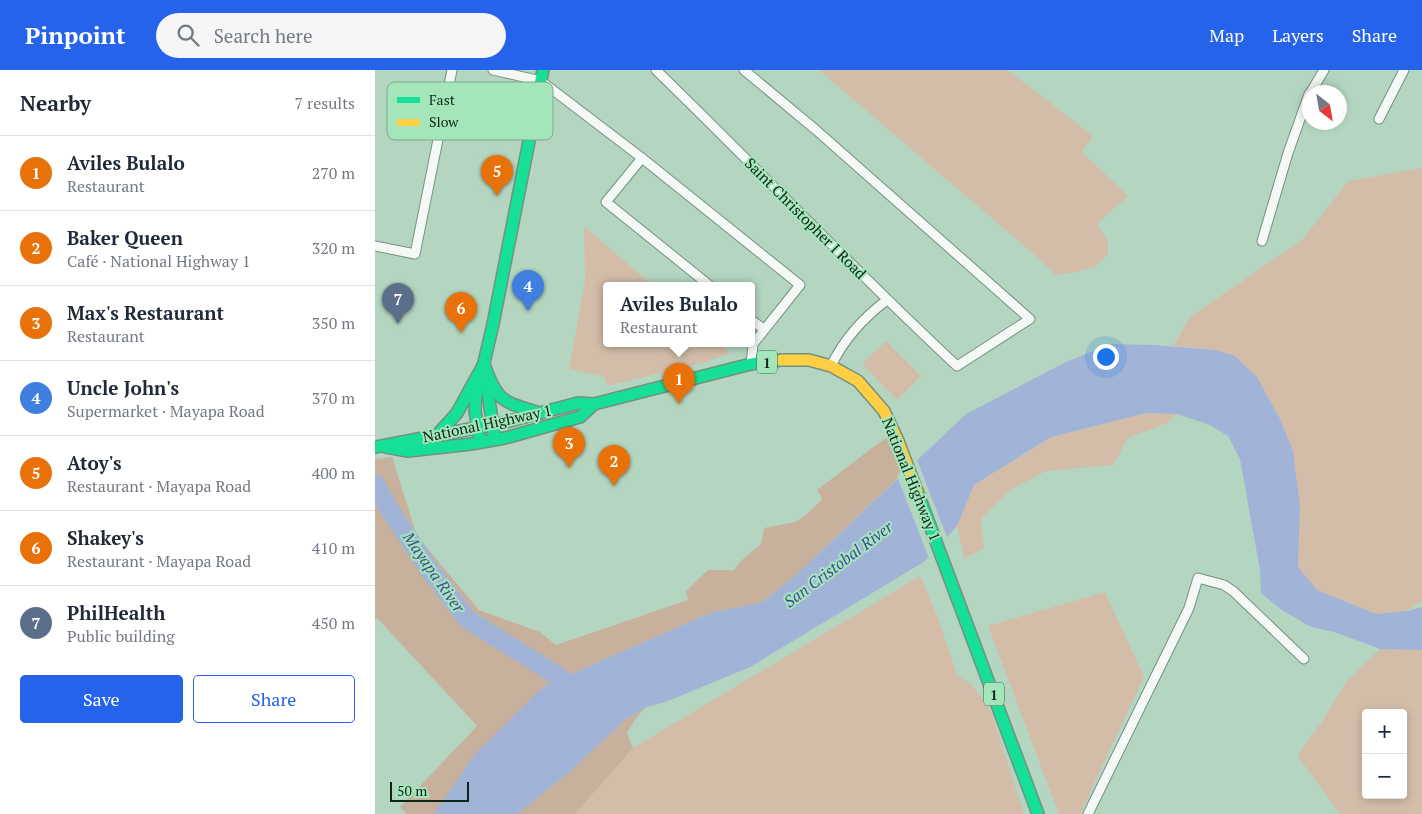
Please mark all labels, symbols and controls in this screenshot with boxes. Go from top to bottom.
search box [156,13,506,58]
text: Pinpoint [25,19,126,51]
icon: search [174,21,202,49]
text: Search here [214,23,312,48]
text: Map [1209,23,1244,47]
text: Layers [1272,23,1324,47]
text: Share [1352,23,1397,47]
legend [387,82,553,140]
north arrow [1302,85,1347,130]
text: Nearby [20,89,91,117]
text: Fast [429,90,456,109]
text: 7 results [295,92,355,114]
text: Slow [429,112,459,131]
text: Aviles Bulalo [67,150,185,175]
street label: Saint Christopher I Road [741,153,871,283]
pin: 5 [481,155,513,196]
text: 1 [31,162,41,184]
text: 270 m [312,162,355,184]
text: Restaurant [67,175,145,197]
text: Baker Queen [67,225,183,250]
text: 2 [31,237,41,259]
text: 320 m [312,237,355,259]
text: Café · National Highway 1 [67,250,250,272]
pin: 4 [512,270,544,311]
popup [603,282,755,347]
pin: 7 [382,283,414,324]
text: Aviles Bulalo [620,291,738,316]
pin: 6 [445,292,477,333]
text: Max's Restaurant [67,300,224,325]
text: 3 [31,312,41,334]
text: 350 m [312,312,355,334]
text: Restaurant [620,316,698,338]
text: Restaurant [67,325,145,347]
your location [1093,344,1119,370]
road number: 1 [757,350,777,374]
pin: 1 [663,363,695,404]
text: Uncle John's [67,375,179,400]
text: 4 [31,387,41,409]
text: 370 m [312,387,355,409]
text: Supermarket · Mayapa Road [67,400,265,422]
street label: National Highway 1 [421,400,553,446]
street label: National Highway 1 [878,414,946,544]
pin: 3 [553,427,585,468]
pin: 2 [598,445,630,486]
text: Atoy's [67,450,122,475]
text: 5 [31,462,41,484]
text: 400 m [312,462,355,484]
text: Restaurant · Mayapa Road [67,475,251,497]
water label: San Cristobal River [779,515,898,612]
text: Shakey's [67,525,144,550]
water label: Mayapa River [397,526,470,617]
text: 6 [31,537,41,559]
text: 410 m [312,537,355,559]
text: Restaurant · Mayapa Road [67,550,251,572]
text: PhilHealth [67,600,165,625]
text: 7 [31,612,41,634]
text: 450 m [312,612,355,634]
text: Public building [67,625,175,647]
button: Save [20,675,183,723]
button: Share [193,675,355,723]
road number: 1 [984,682,1004,706]
map controls [1362,709,1407,799]
button: + [1362,709,1407,754]
button: − [1362,754,1407,799]
scale bar [390,779,469,802]
text: 50 m [397,781,427,800]

